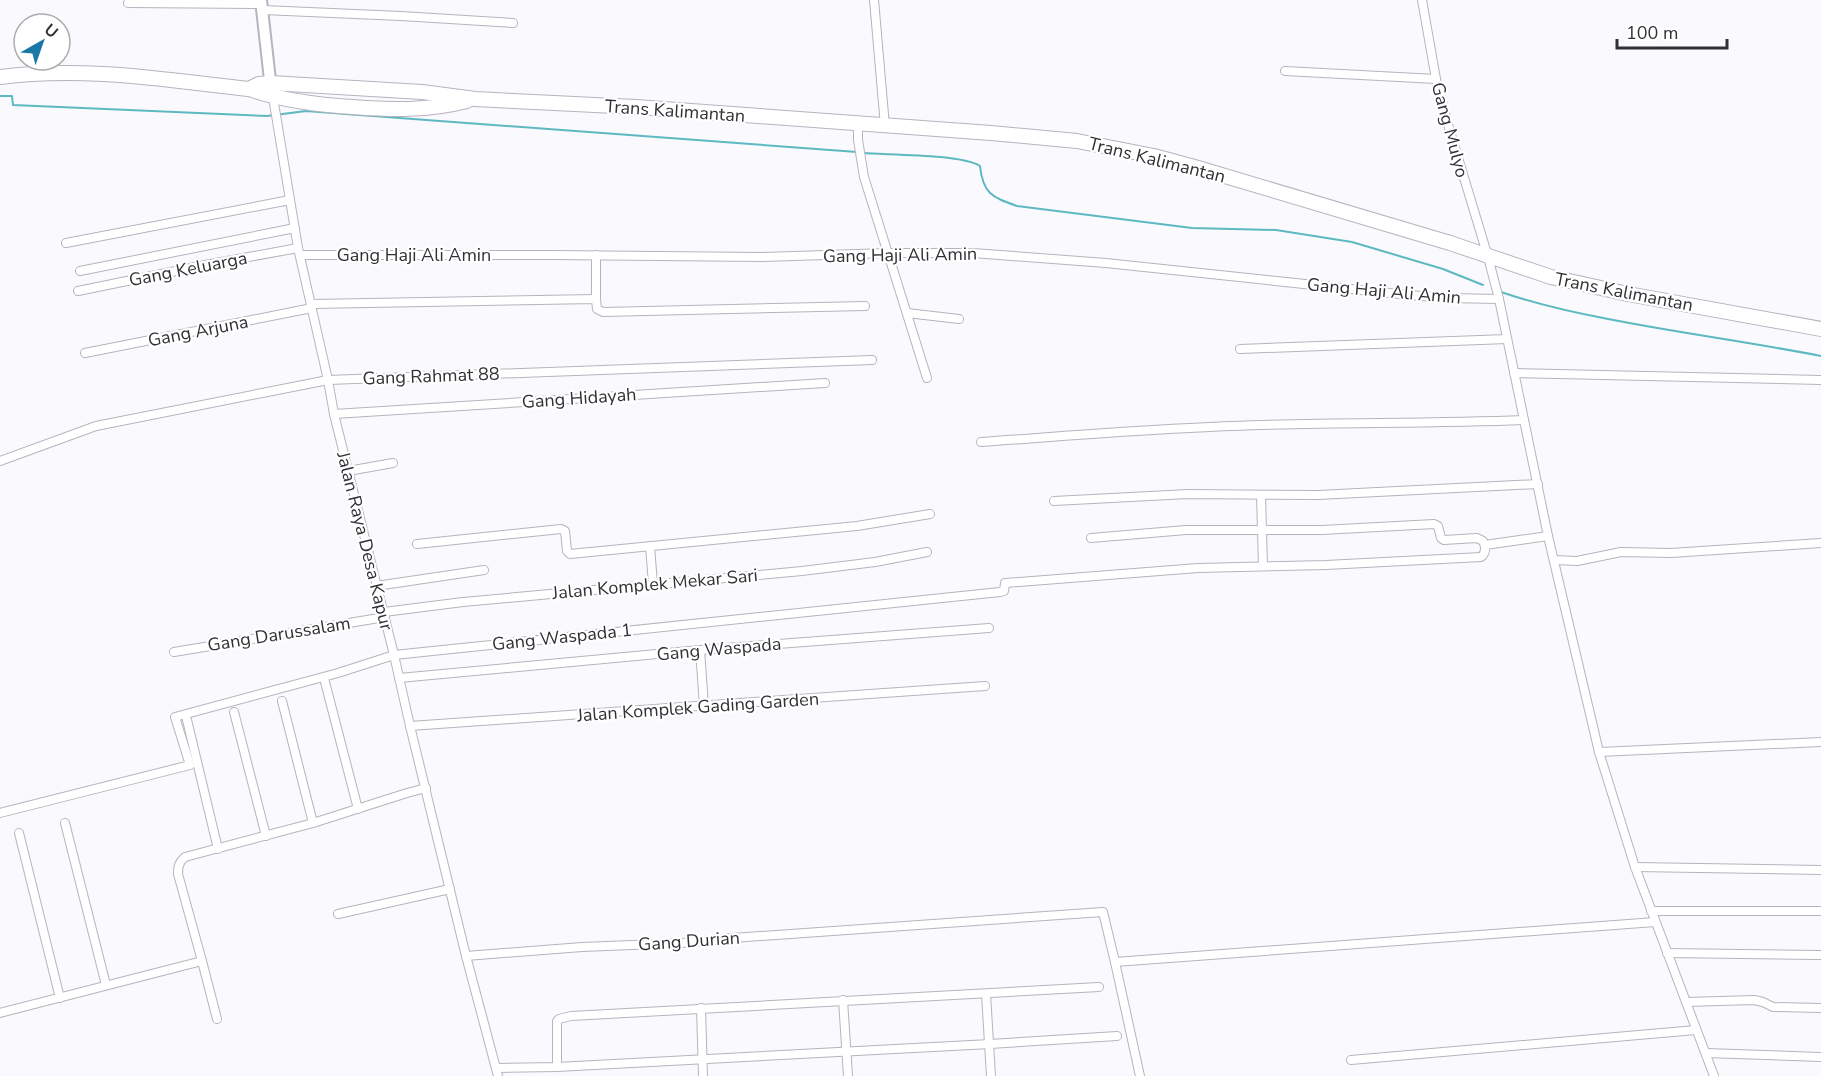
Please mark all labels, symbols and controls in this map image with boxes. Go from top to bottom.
north arrow [12,12,72,72]
scale bar [1617,12,1726,50]
text: U [39,19,63,43]
text: 100 m [1626,21,1678,45]
street label: Gang Mulyo [1426,80,1474,180]
street label: Trans Kalimantan [604,94,746,128]
street label: Trans Kalimantan [1086,131,1228,189]
street label: Gang Haji Ali Amin [823,242,977,268]
street label: Gang Haji Ali Amin [337,243,491,267]
street label: Gang Keluarga [127,246,249,292]
street label: Trans Kalimantan [1553,267,1695,317]
street label: Gang Haji Ali Amin [1306,272,1462,310]
street label: Gang Arjuna [146,310,250,352]
street label: Gang Rahmat 88 [362,362,500,390]
street label: Gang Hidayah [521,382,637,414]
street label: Jalan Raya Desa Kapur [331,448,399,633]
street label: Jalan Komplek Mekar Sari [550,563,759,605]
street label: Gang Darussalam [206,611,352,657]
street label: Gang Waspada 1 [491,618,633,656]
street label: Gang Waspada [656,632,782,666]
street label: Jalan Komplek Gading Garden [575,687,820,727]
street label: Gang Durian [637,925,741,957]

